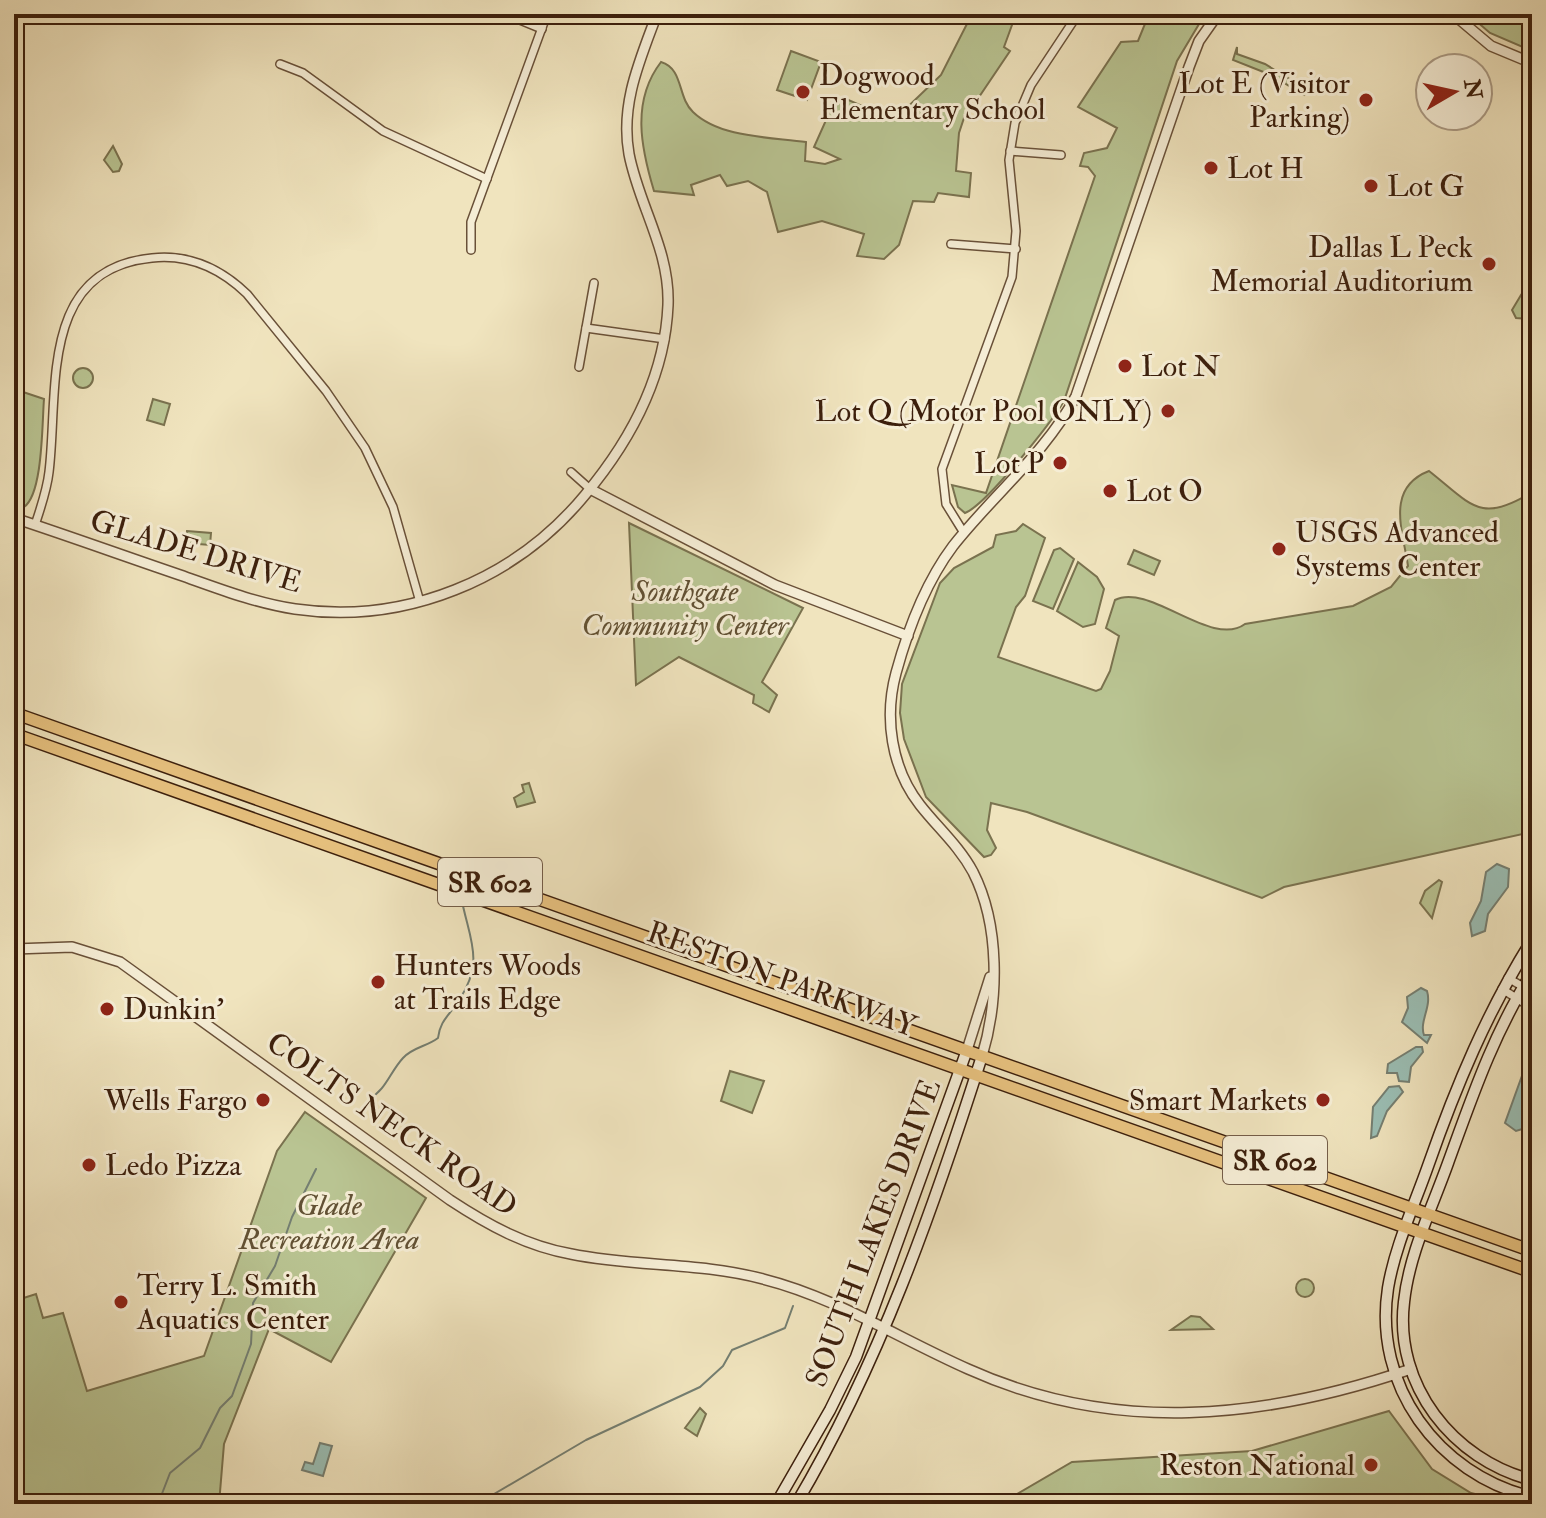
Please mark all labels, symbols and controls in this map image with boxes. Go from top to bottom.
north arrow [1414,52,1494,132]
place label: Dogwood Elementary School [819,57,1046,128]
place label: Lot E (Visitor Parking) [1178,65,1350,136]
text: N [1457,76,1488,101]
marker: Dogwood Elementary School [794,83,812,101]
marker: Lot E (Visitor Parking) [1357,91,1375,109]
place label: Lot H [1227,150,1304,187]
marker: Lot H [1202,159,1220,177]
place label: Lot G [1387,168,1465,205]
marker: Lot G [1362,177,1380,195]
place label: Dallas L Peck Memorial Auditorium [1210,229,1473,300]
marker: Dallas L Peck Memorial Auditorium [1480,255,1498,273]
place label: Lot N [1141,348,1220,385]
marker: Lot N [1116,357,1134,375]
place label: Lot Q (Motor Pool ONLY) [815,393,1152,430]
marker: Lot Q (Motor Pool ONLY) [1159,402,1177,420]
place label: Lot P [974,445,1044,482]
marker: Lot P [1051,454,1069,472]
place label: Lot O [1126,473,1203,510]
marker: Lot O [1101,482,1119,500]
street label: GLADE DRIVE [86,502,306,601]
place label: USGS Advanced Systems Center [1295,514,1499,585]
marker: USGS Advanced Systems Center [1270,540,1288,558]
park label: Southgate Community Center [582,573,790,644]
road number: SR 602 [438,858,542,906]
street label: RESTON PARKWAY [642,913,923,1046]
place label: Hunters Woods at Trails Edge [394,947,581,1018]
marker: Hunters Woods at Trails Edge [369,973,387,991]
place label: Dunkin' [123,991,224,1028]
marker: Dunkin' [98,1000,116,1018]
street label: COLTS NECK ROAD [259,1024,524,1225]
street label: SOUTH LAKES DRIVE [798,1074,949,1392]
place label: Wells Fargo [103,1082,247,1119]
place label: Smart Markets [1129,1082,1307,1119]
marker: Wells Fargo [254,1091,272,1109]
marker: Smart Markets [1314,1091,1332,1109]
road number: SR 602 [1223,1136,1327,1184]
place label: Ledo Pizza [105,1147,242,1184]
marker: Ledo Pizza [80,1156,98,1174]
park label: Glade Recreation Area [238,1187,419,1258]
place label: Terry L. Smith Aquatics Center [136,1267,329,1338]
marker: Terry L. Smith Aquatics Center [112,1293,130,1311]
place label: Reston National [1159,1447,1355,1484]
marker: Reston National [1362,1456,1380,1474]

